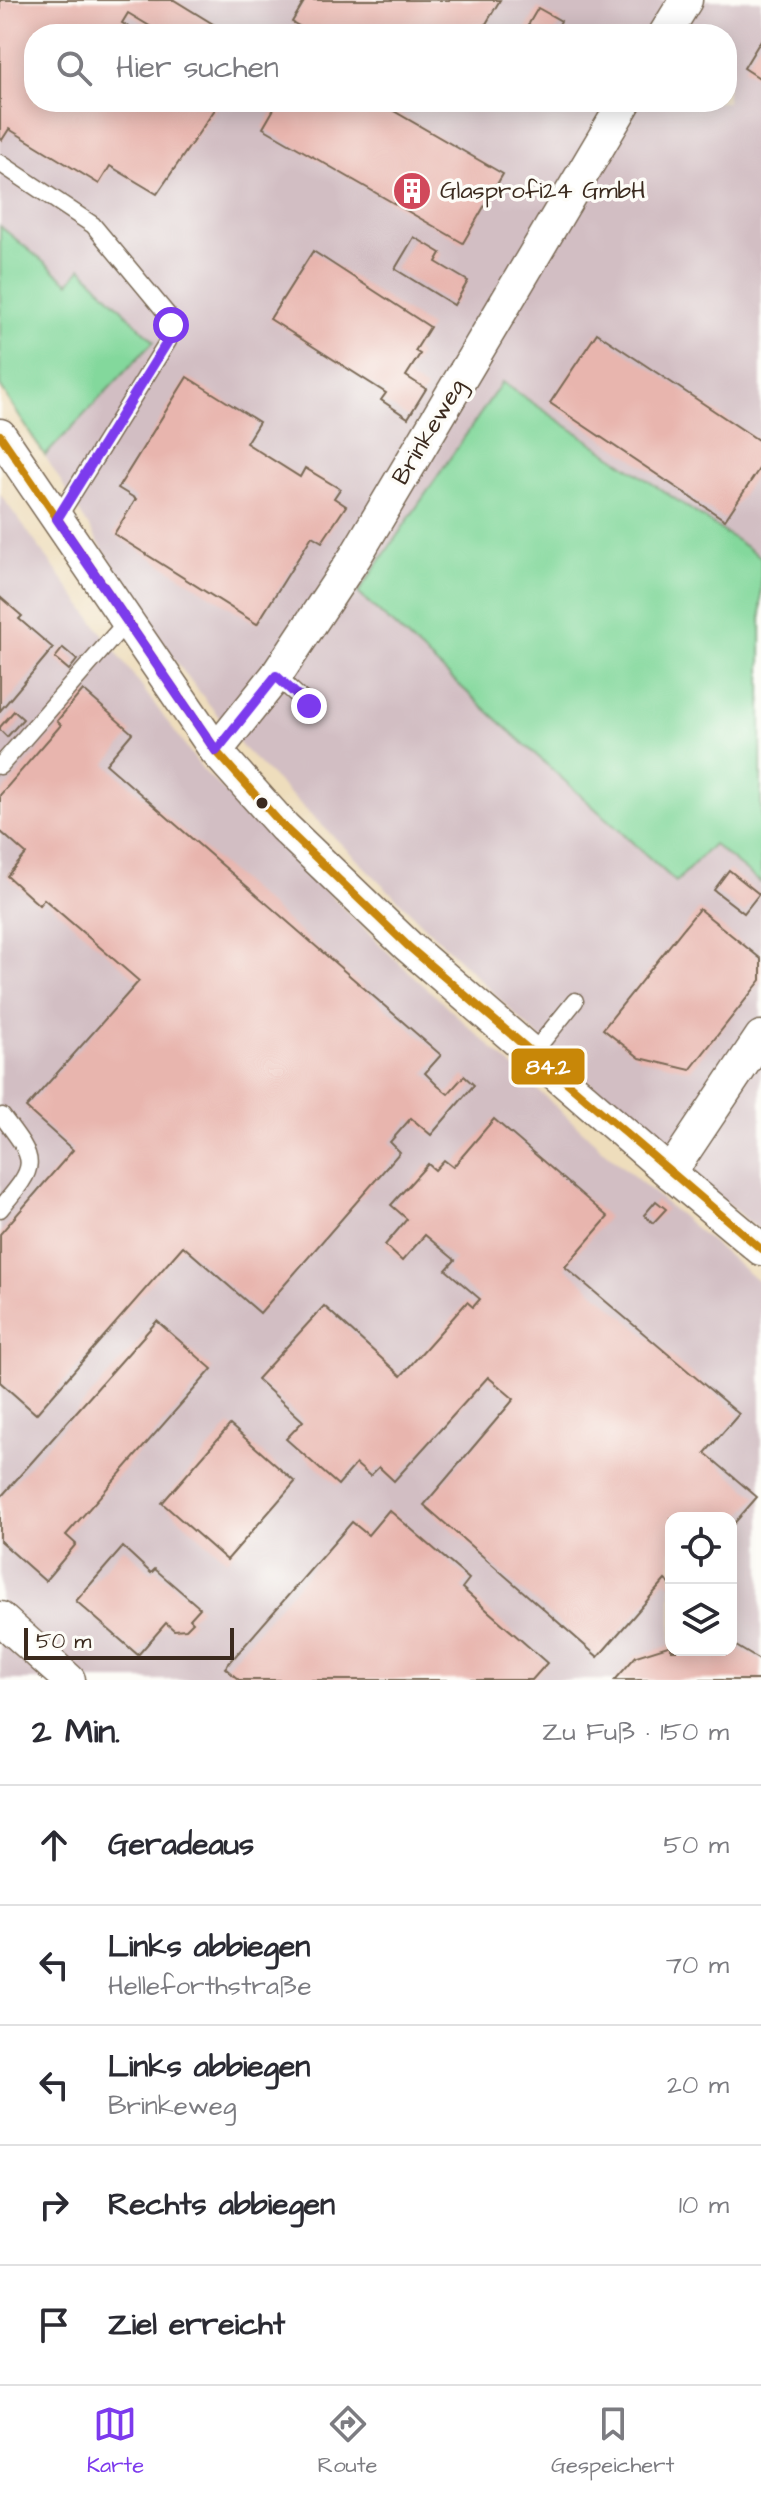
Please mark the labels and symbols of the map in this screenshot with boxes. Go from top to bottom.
building icon: Glasprofi24 GmbH [391,170,433,212]
place label: Glasprofi24 GmbH [440,174,646,208]
route start [153,307,189,343]
street label: Brinkeweg [384,372,475,492]
route end [291,688,327,724]
unlabelled marker [254,795,270,811]
line badge: 84.2 [510,1047,586,1086]
text: 84.2 [526,1052,571,1083]
scale bar [24,1624,234,1660]

